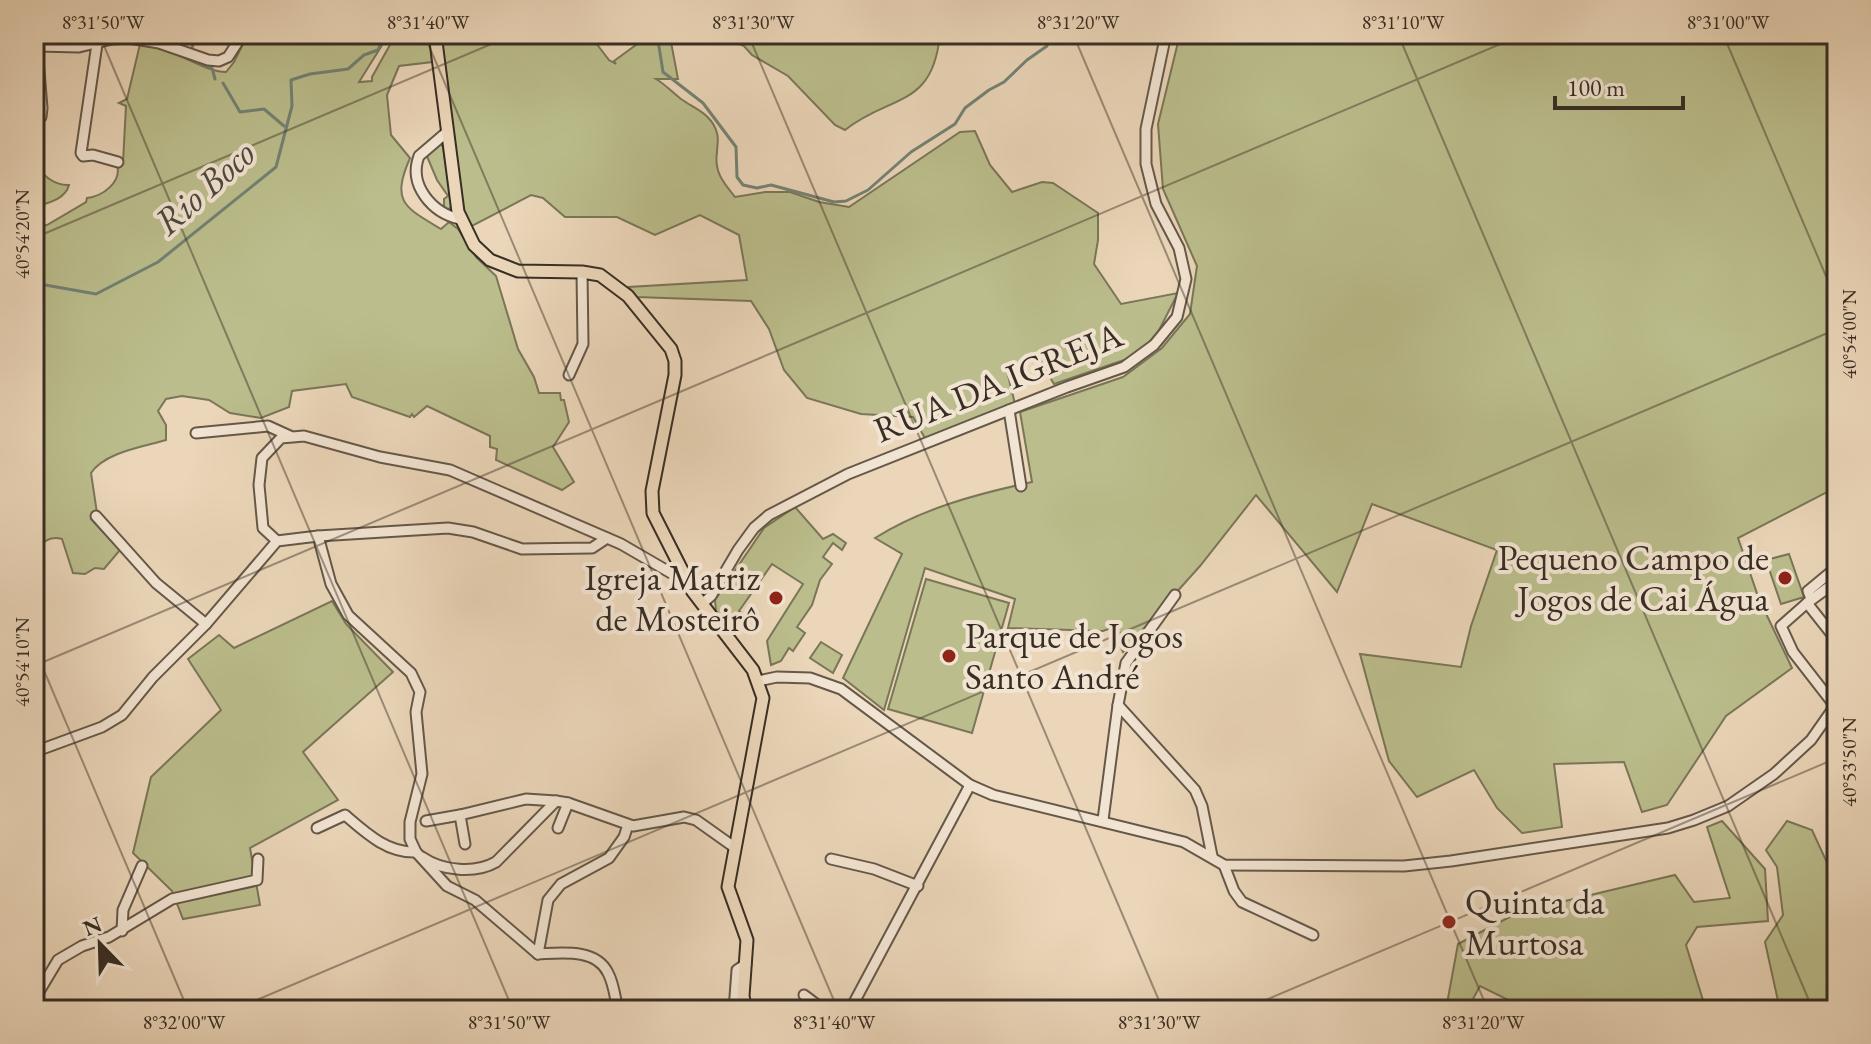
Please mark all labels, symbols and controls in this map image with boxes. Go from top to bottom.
text: 8°31'50"W [62,9,145,35]
text: 8°31'40"W [387,9,470,35]
text: 8°31'30"W [712,9,795,35]
text: 8°31'20"W [1037,9,1120,35]
text: 8°31'10"W [1362,9,1445,35]
text: 8°31'00"W [1687,9,1770,35]
scale bar [1555,60,1683,110]
text: 100 m [1567,72,1625,103]
water label: Rio Boco [143,128,265,246]
text: 40°54'20"N [9,189,35,279]
text: 40°54'00"N [1836,289,1862,379]
street label: RUA DA IGREJA [867,310,1130,453]
place label: Pequeno Campo de Jogos de Cai Água [1498,534,1770,622]
place label: Igreja Matriz de Mosteirô [585,554,760,642]
marker: Pequeno Campo de Jogos de Cai Água [1776,569,1794,587]
marker: Igreja Matriz de Mosteirô [767,589,785,607]
place label: Parque de Jogos Santo André [965,612,1183,700]
text: 40°54'10"N [9,617,35,707]
marker: Parque de Jogos Santo André [940,647,958,665]
text: 40°53'50"N [1836,717,1862,807]
place label: Quinta da Murtosa [1465,878,1605,966]
north arrow [60,904,140,984]
text: N [79,909,106,943]
marker: Quinta da Murtosa [1440,913,1458,931]
text: 8°32'00"W [143,1009,226,1035]
text: 8°31'50"W [468,1009,551,1035]
text: 8°31'40"W [793,1009,876,1035]
text: 8°31'30"W [1118,1009,1201,1035]
text: 8°31'20"W [1442,1009,1525,1035]

